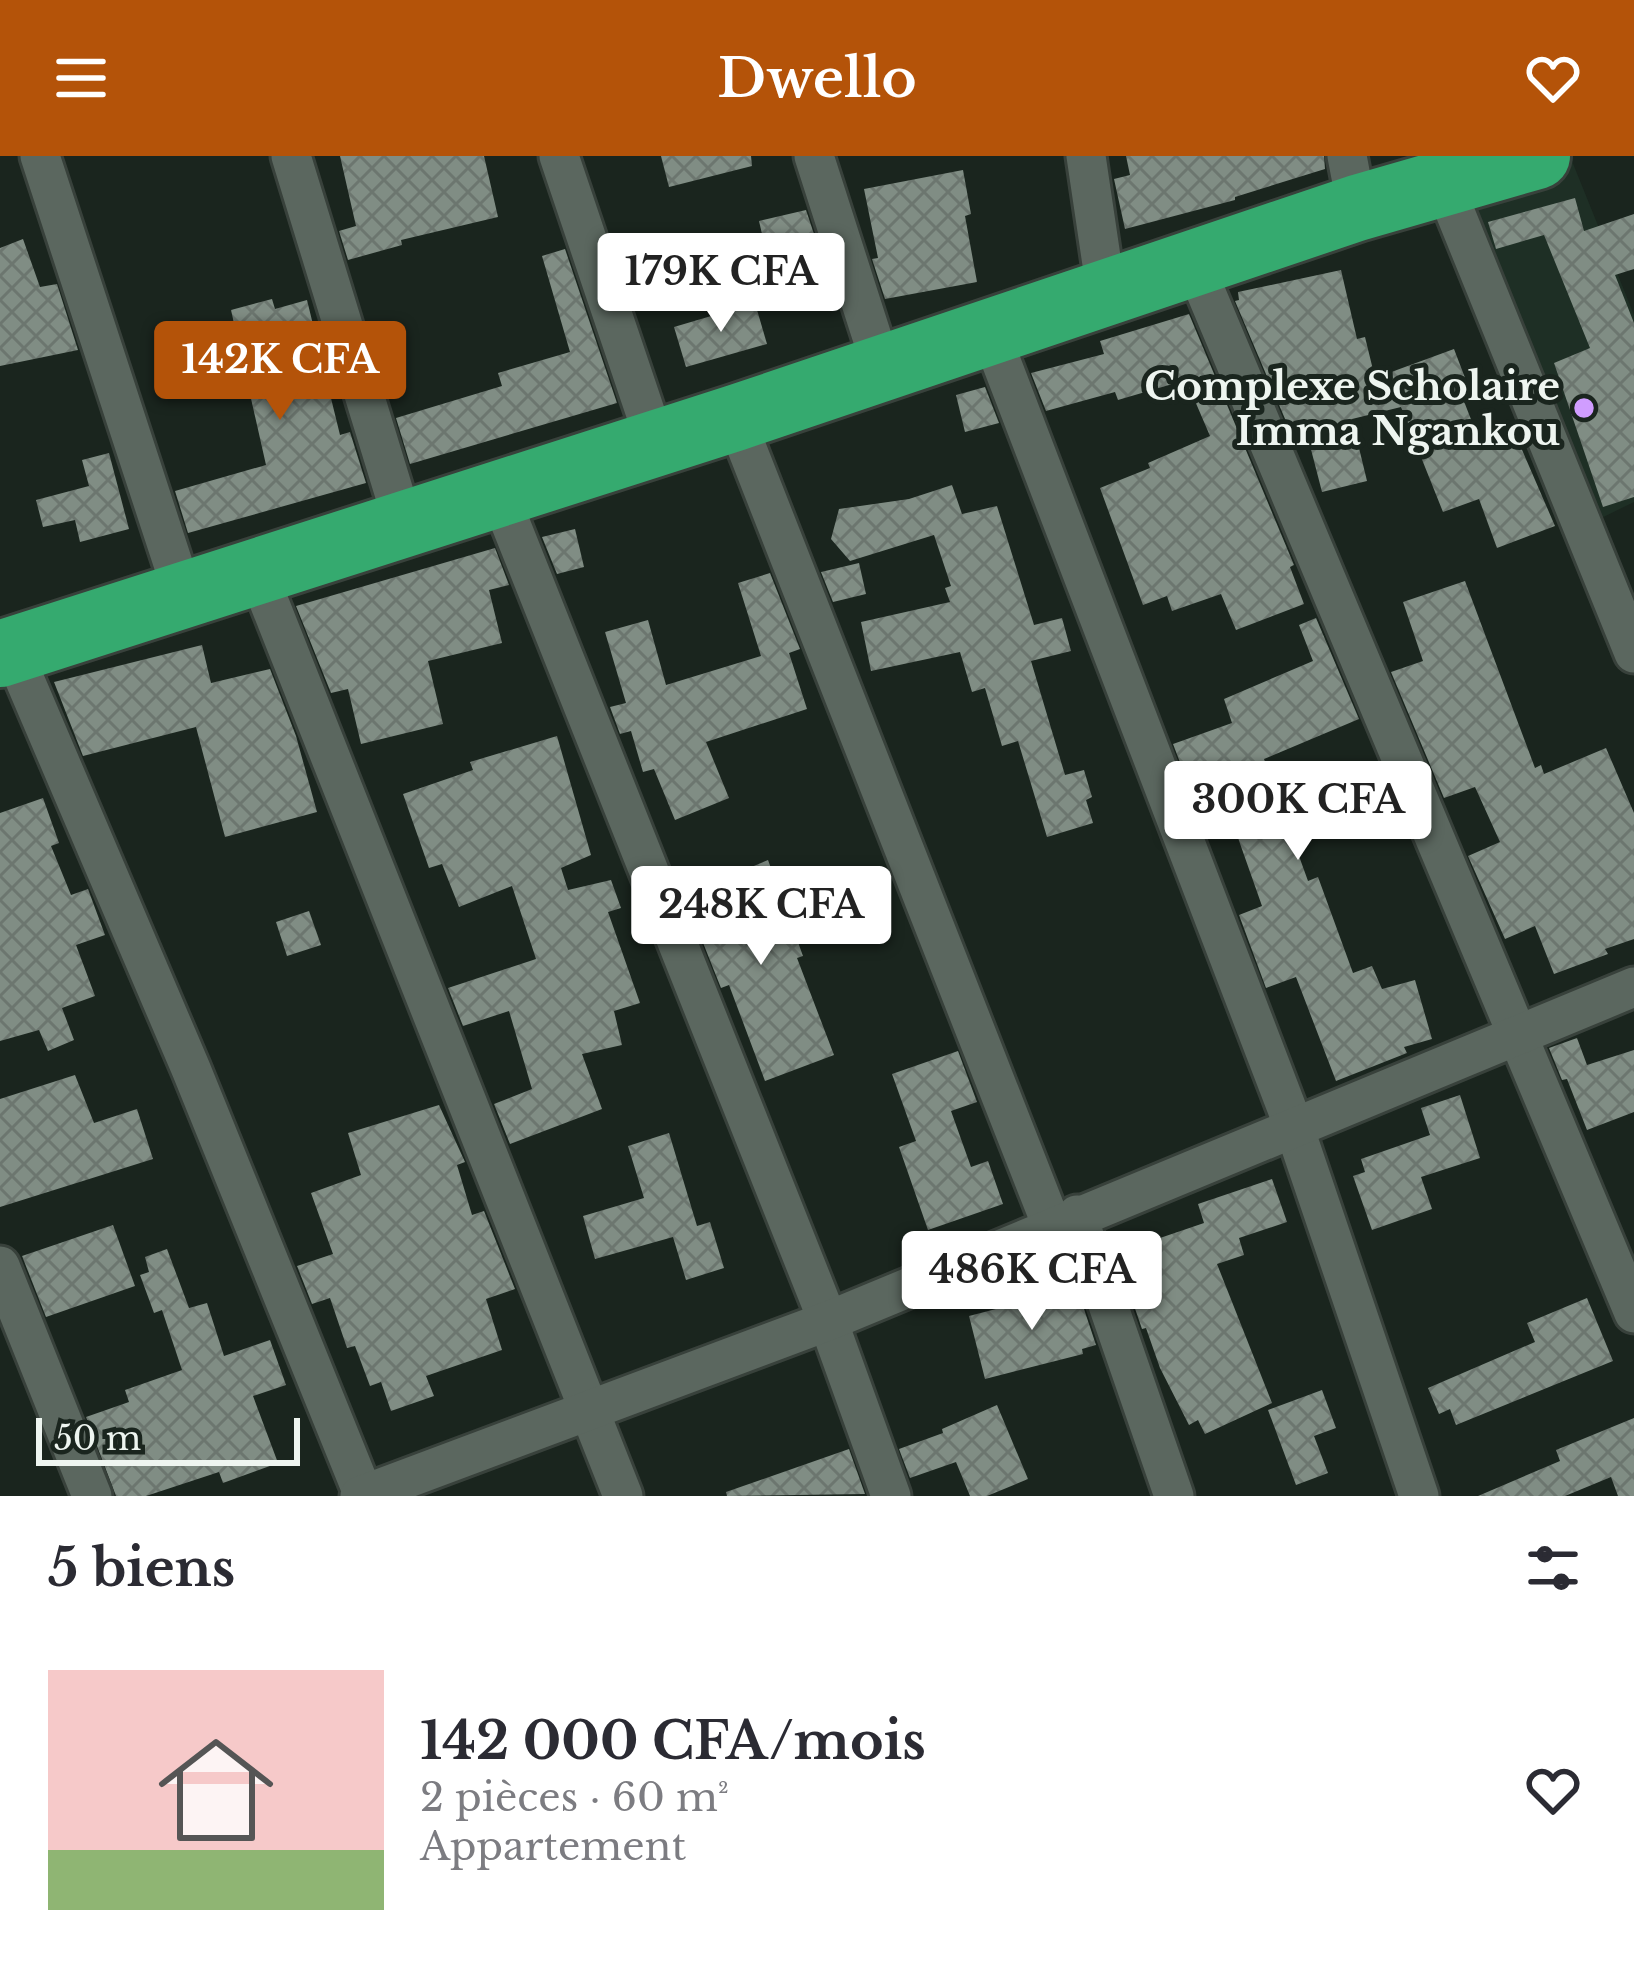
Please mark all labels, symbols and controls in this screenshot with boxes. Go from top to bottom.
icon: menu [48,45,114,111]
text: Dwello [717,45,917,112]
icon: heart [1520,45,1586,111]
pin: 179K CFA [597,233,845,335]
text: 179K CFA [625,247,817,296]
pin: 142K CFA [156,321,404,423]
text: 142K CFA [181,335,379,384]
place label: Complexe Scholaire Imma Ngankou [1144,362,1560,456]
marker: Complexe Scholaire Imma Ngankou [1571,395,1597,421]
pin: 300K CFA [1174,761,1422,863]
text: 300K CFA [1191,775,1405,824]
pin: 248K CFA [637,866,885,968]
text: 248K CFA [658,880,864,929]
pin: 486K CFA [908,1231,1156,1333]
text: 486K CFA [929,1245,1135,1294]
scale bar [36,1412,300,1465]
text: 50 m [54,1418,141,1459]
icon: filters [1520,1535,1586,1601]
text: 5 biens [48,1537,235,1600]
text: 142 000 CFA/mois [420,1710,926,1773]
icon: home [144,1718,288,1862]
icon: heart [1520,1757,1586,1823]
text: 2 pièces · 60 m² [420,1773,729,1822]
text: Appartement [420,1822,686,1871]

